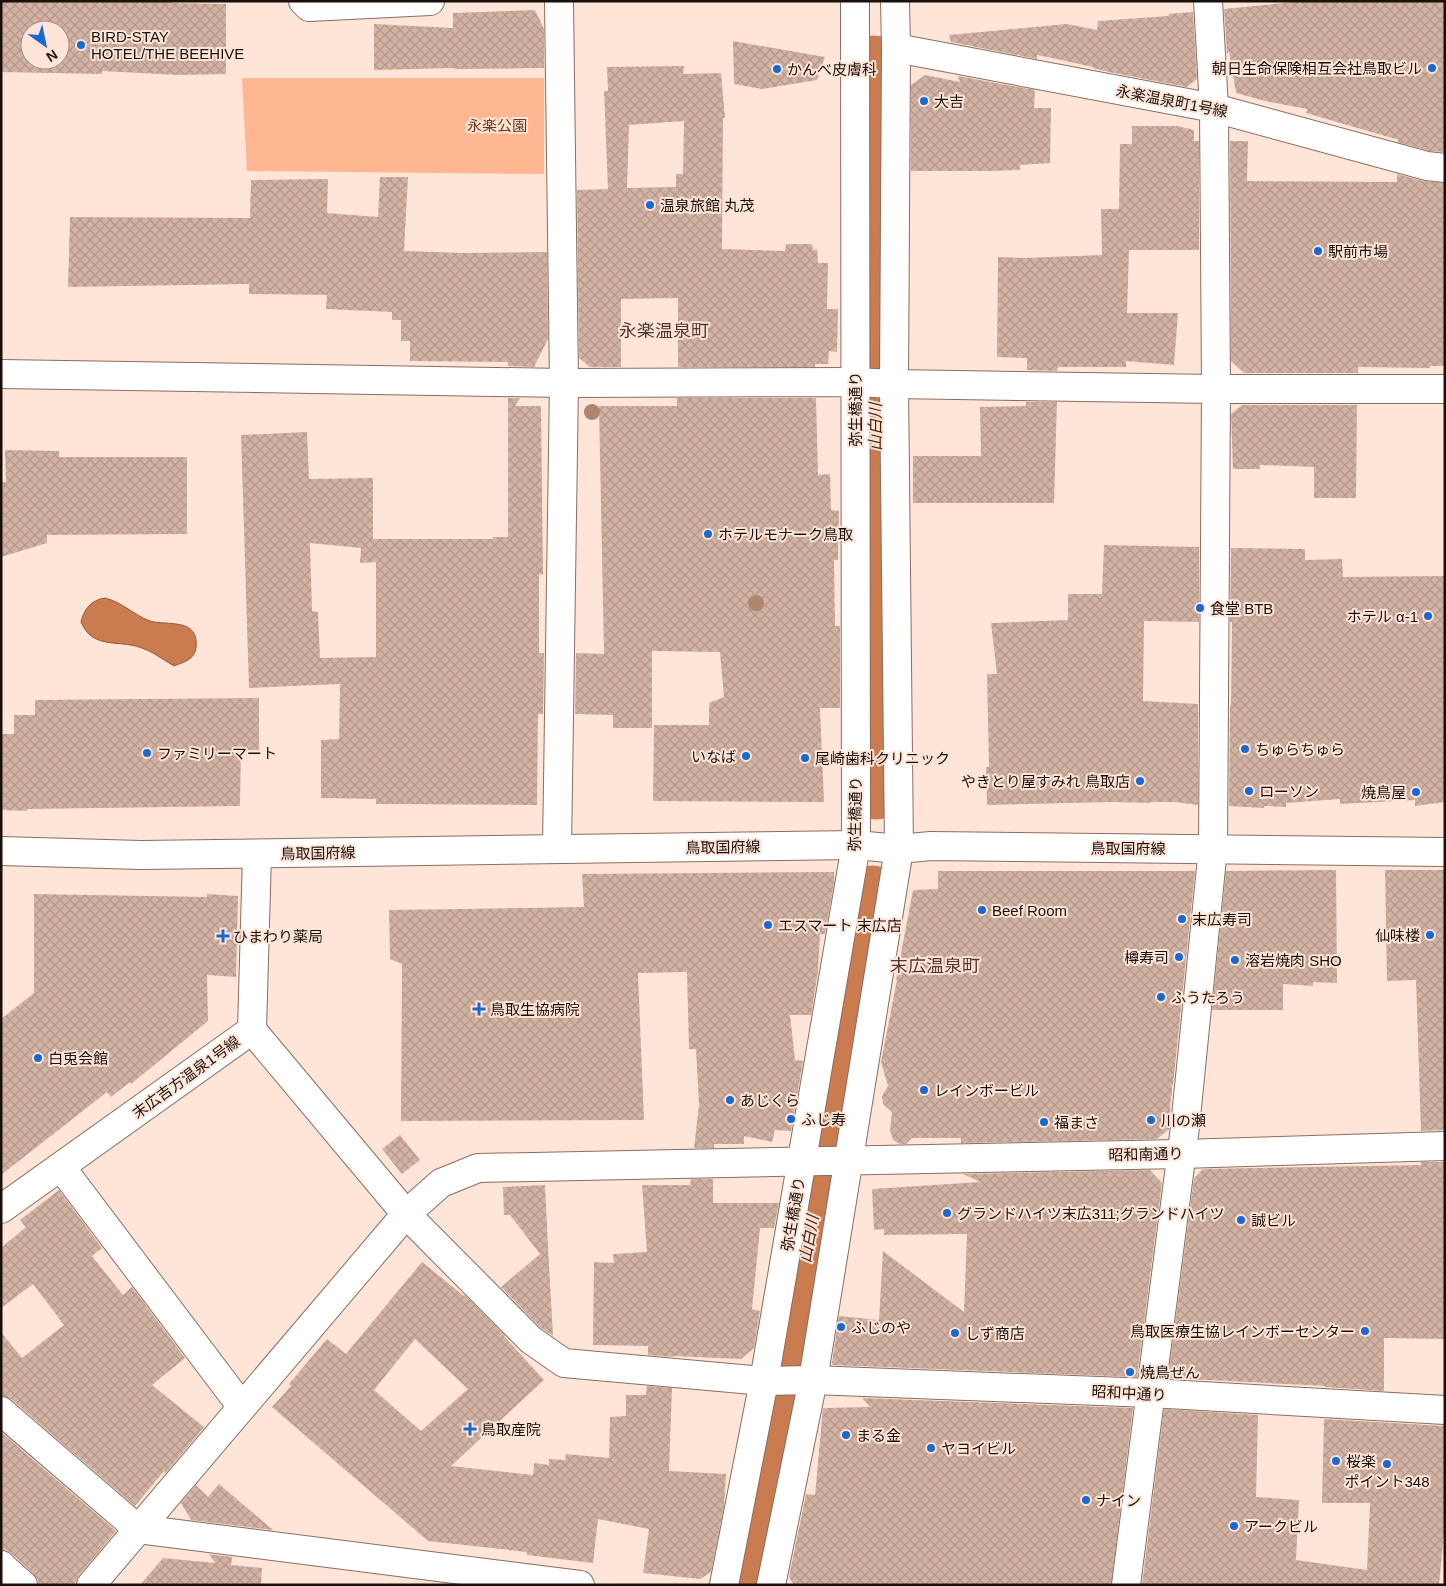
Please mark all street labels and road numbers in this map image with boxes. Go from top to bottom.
street label: 永楽温泉町1号線 [1115,82,1229,120]
street label: 弥生橋通り [847,371,864,447]
street label: 弥生橋通り [846,776,864,852]
street label: 鳥取国府線 [685,838,761,856]
street label: 鳥取国府線 [1090,840,1166,857]
street label: 鳥取国府線 [280,844,356,862]
street label: 末広吉方温泉1号線 [129,1032,243,1122]
street label: 昭和南通り [1108,1145,1184,1163]
street label: 弥生橋通り [778,1176,808,1252]
street label: 昭和中通り [1091,1383,1167,1403]

